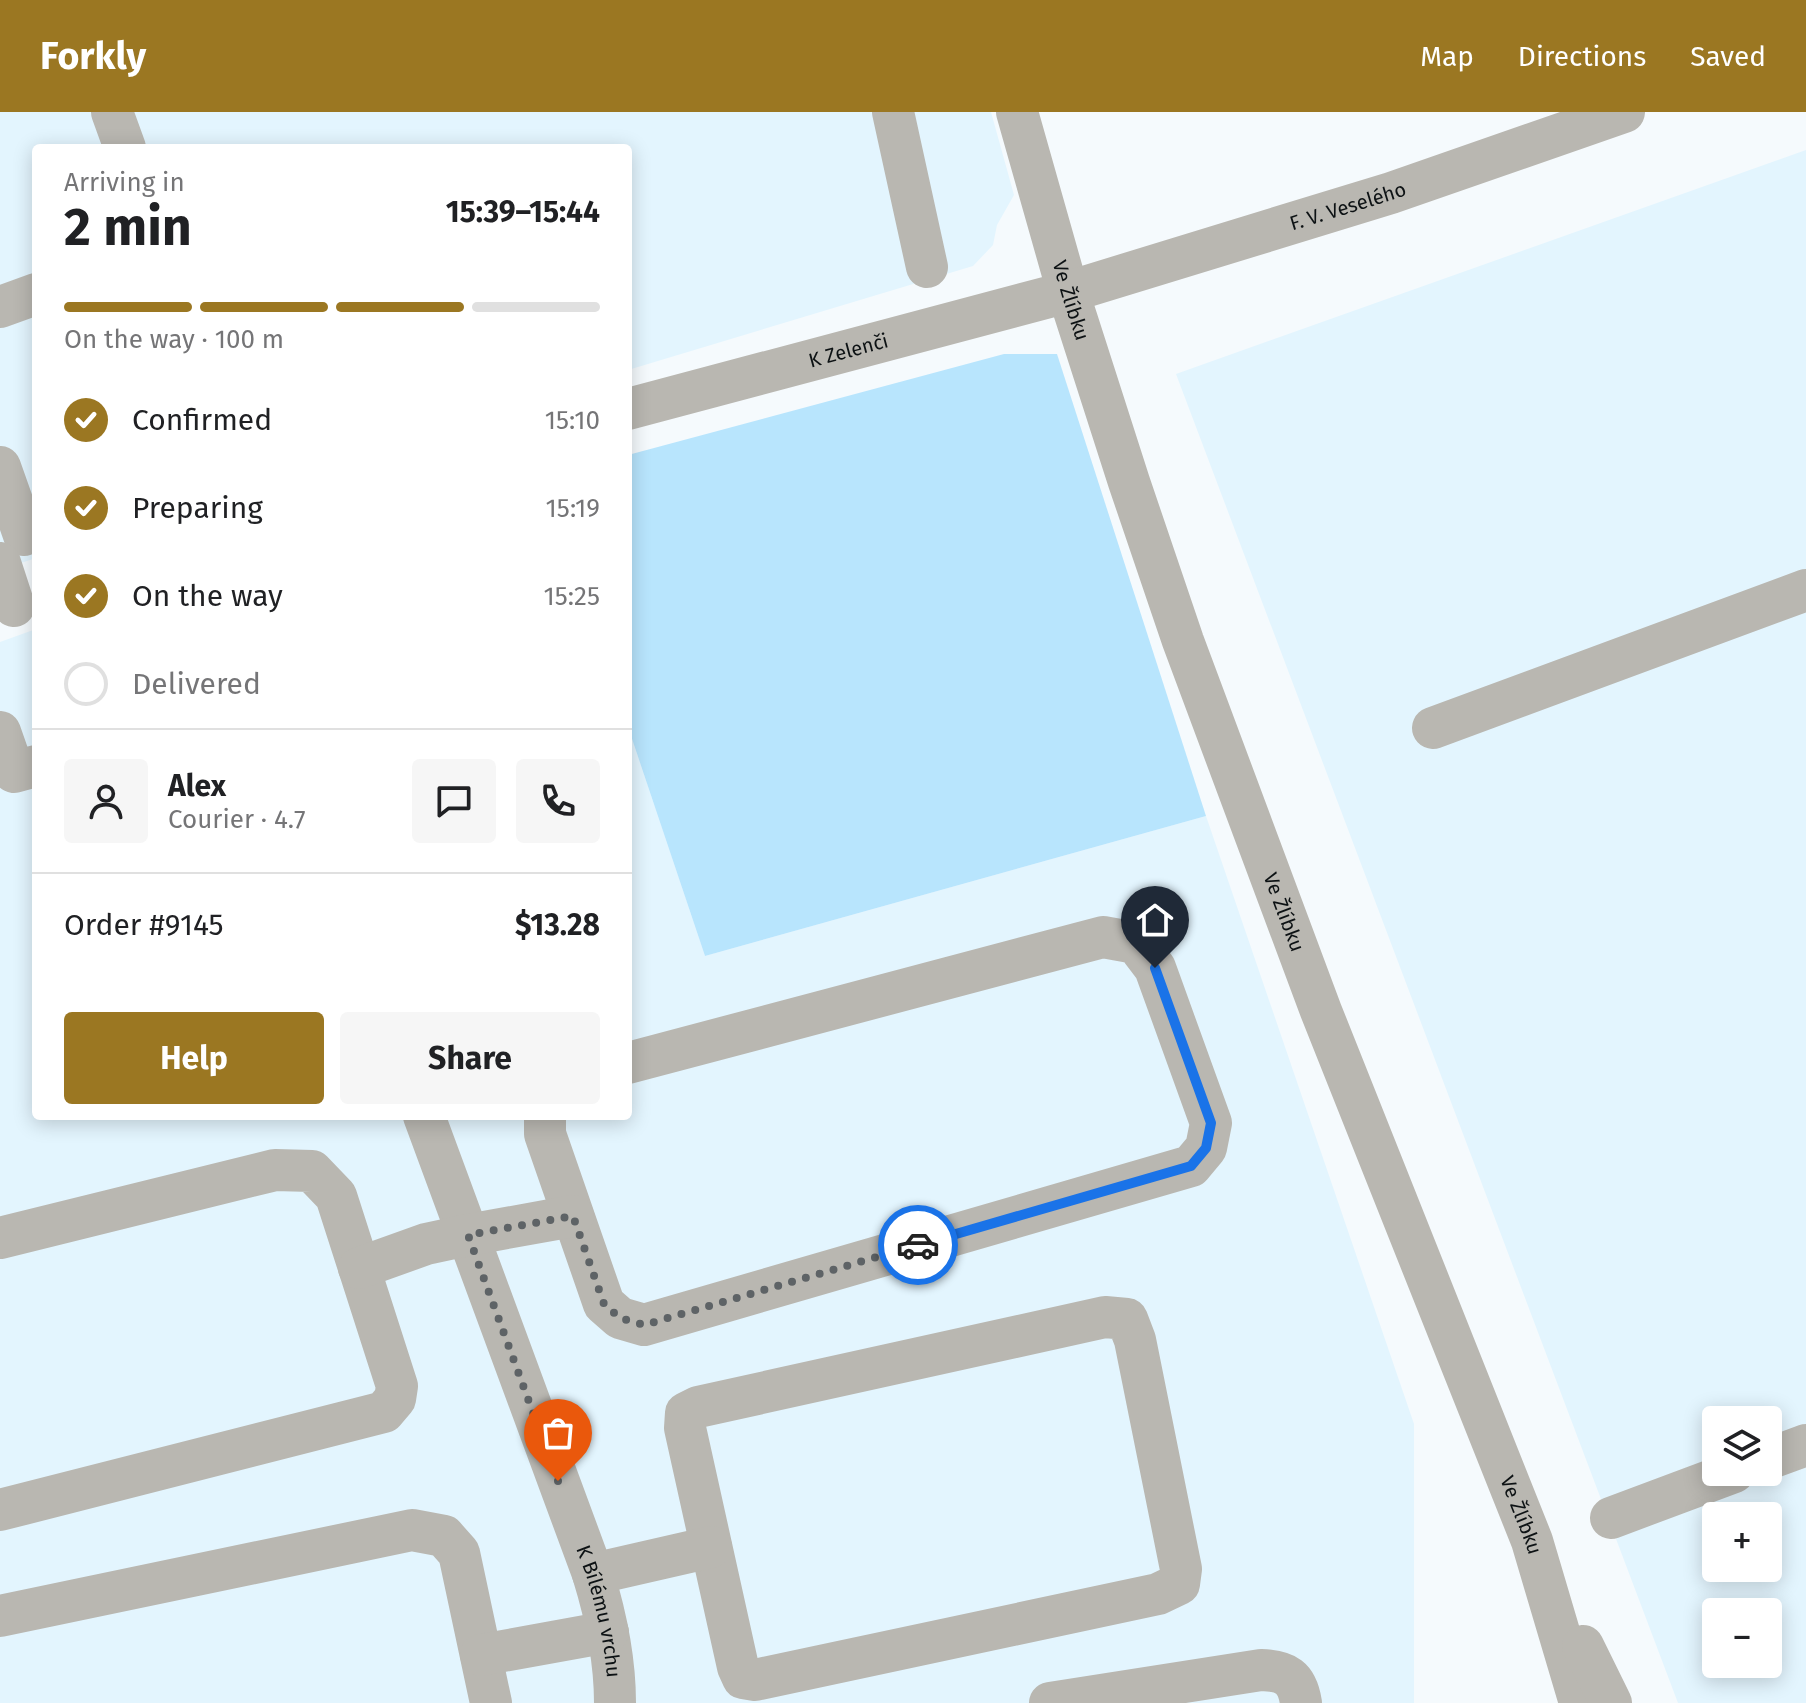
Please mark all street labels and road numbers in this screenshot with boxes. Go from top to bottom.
street label: F. V. Veselého [1287,177,1409,235]
street label: Ve Žlíbku [1048,258,1095,343]
street label: K Zelenči [806,328,891,372]
street label: Ve Žlíbku [1259,869,1310,955]
street label: Ve Žlíbku [1495,1472,1547,1557]
street label: K Bílému vrchu [571,1542,626,1678]

